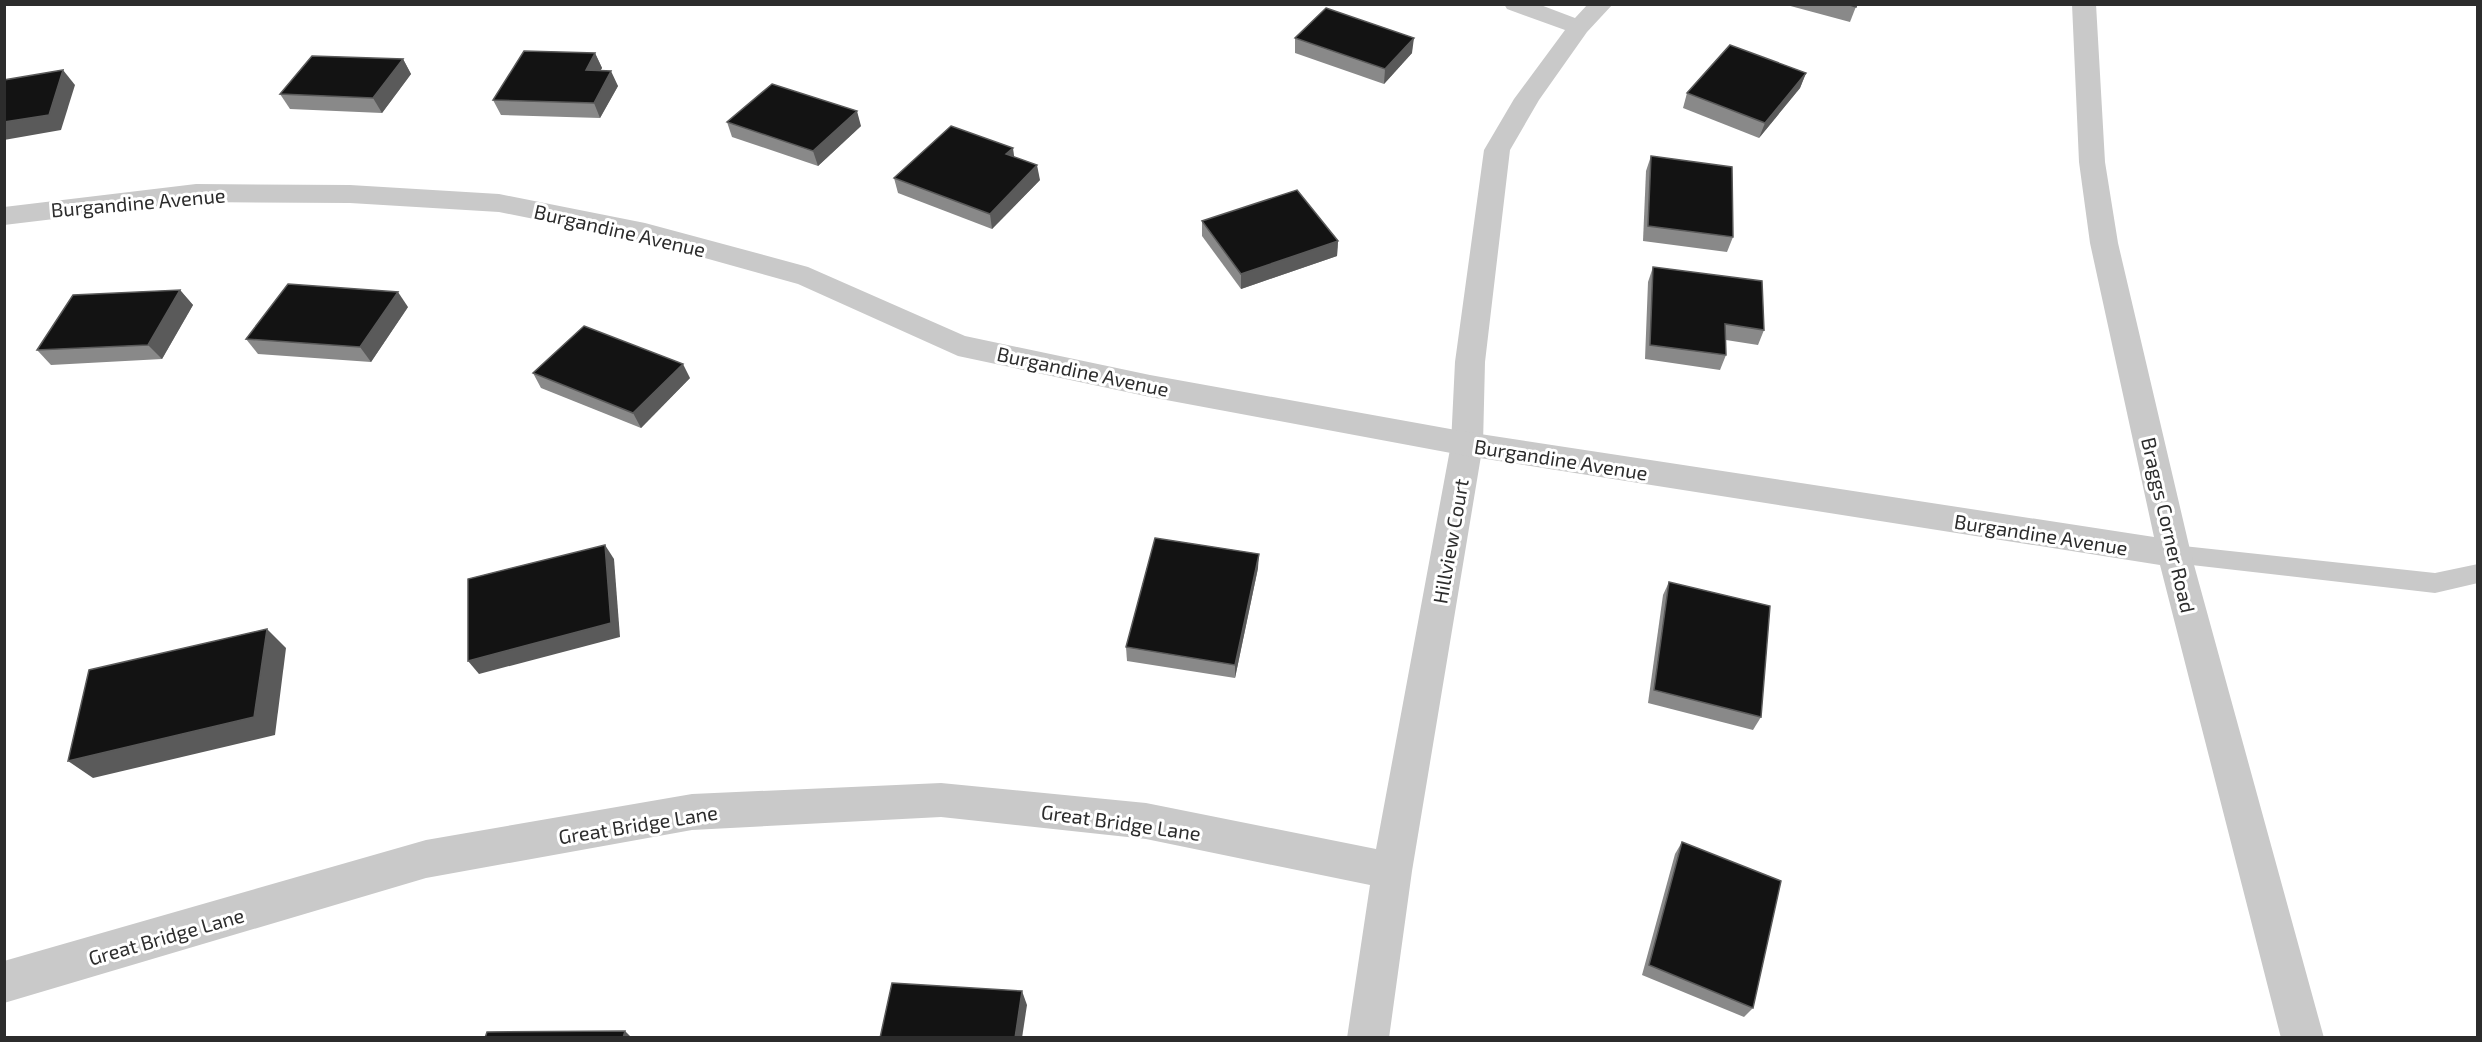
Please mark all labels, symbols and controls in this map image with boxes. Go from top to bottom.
street label: Burgandine Avenue [50,182,226,222]
street label: Burgandine Avenue [532,199,708,261]
street label: Burgandine Avenue [995,341,1171,401]
street label: Burgandine Avenue [1473,433,1649,485]
street label: Braggs Corner Road [2137,435,2201,615]
street label: Hillview Court [1427,476,1473,605]
street label: Burgandine Avenue [1953,508,2129,560]
street label: Great Bridge Lane [1040,799,1202,845]
street label: Great Bridge Lane [557,800,719,848]
street label: Great Bridge Lane [85,902,247,970]

